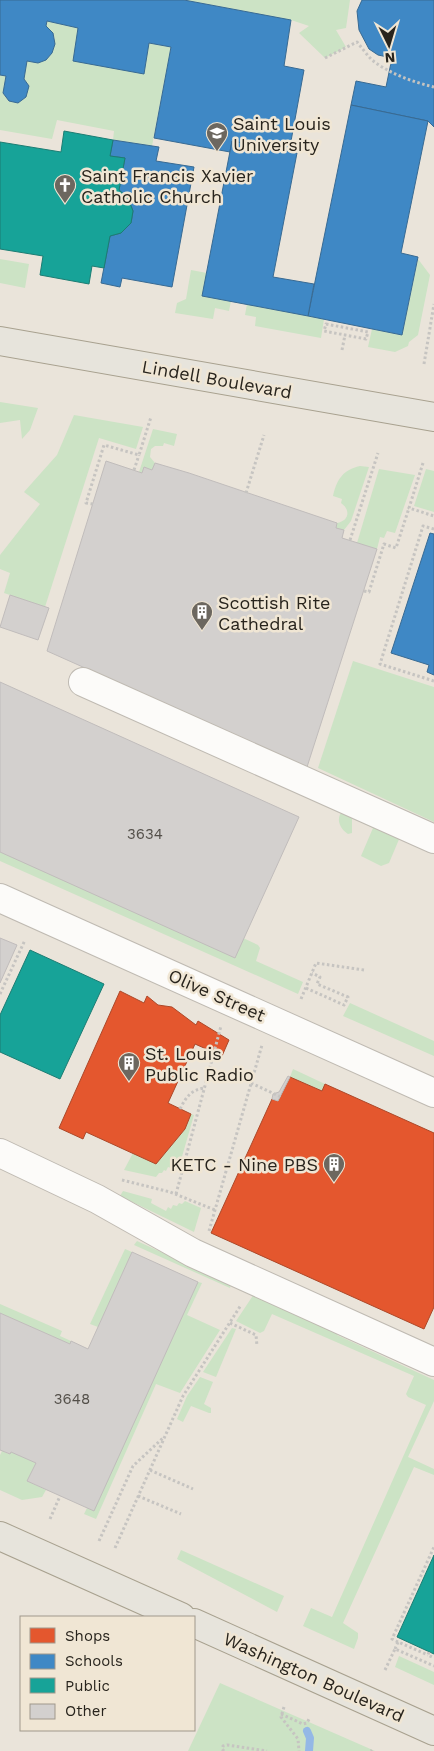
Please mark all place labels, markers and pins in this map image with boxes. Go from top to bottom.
place label: Saint Louis University [233,113,331,155]
school or university icon: Saint Louis University [205,121,229,152]
place label: Saint Francis Xavier Catholic Church [81,165,253,207]
church icon: Saint Francis Xavier Catholic Church [53,173,77,204]
place label: Scottish Rite Cathedral [218,592,330,634]
building icon: Scottish Rite Cathedral [190,600,214,631]
place label: St. Louis Public Radio [145,1043,254,1085]
building icon: St. Louis Public Radio [117,1051,141,1082]
building icon: KETC - Nine PBS [322,1152,346,1183]
place label: KETC - Nine PBS [170,1154,318,1175]

